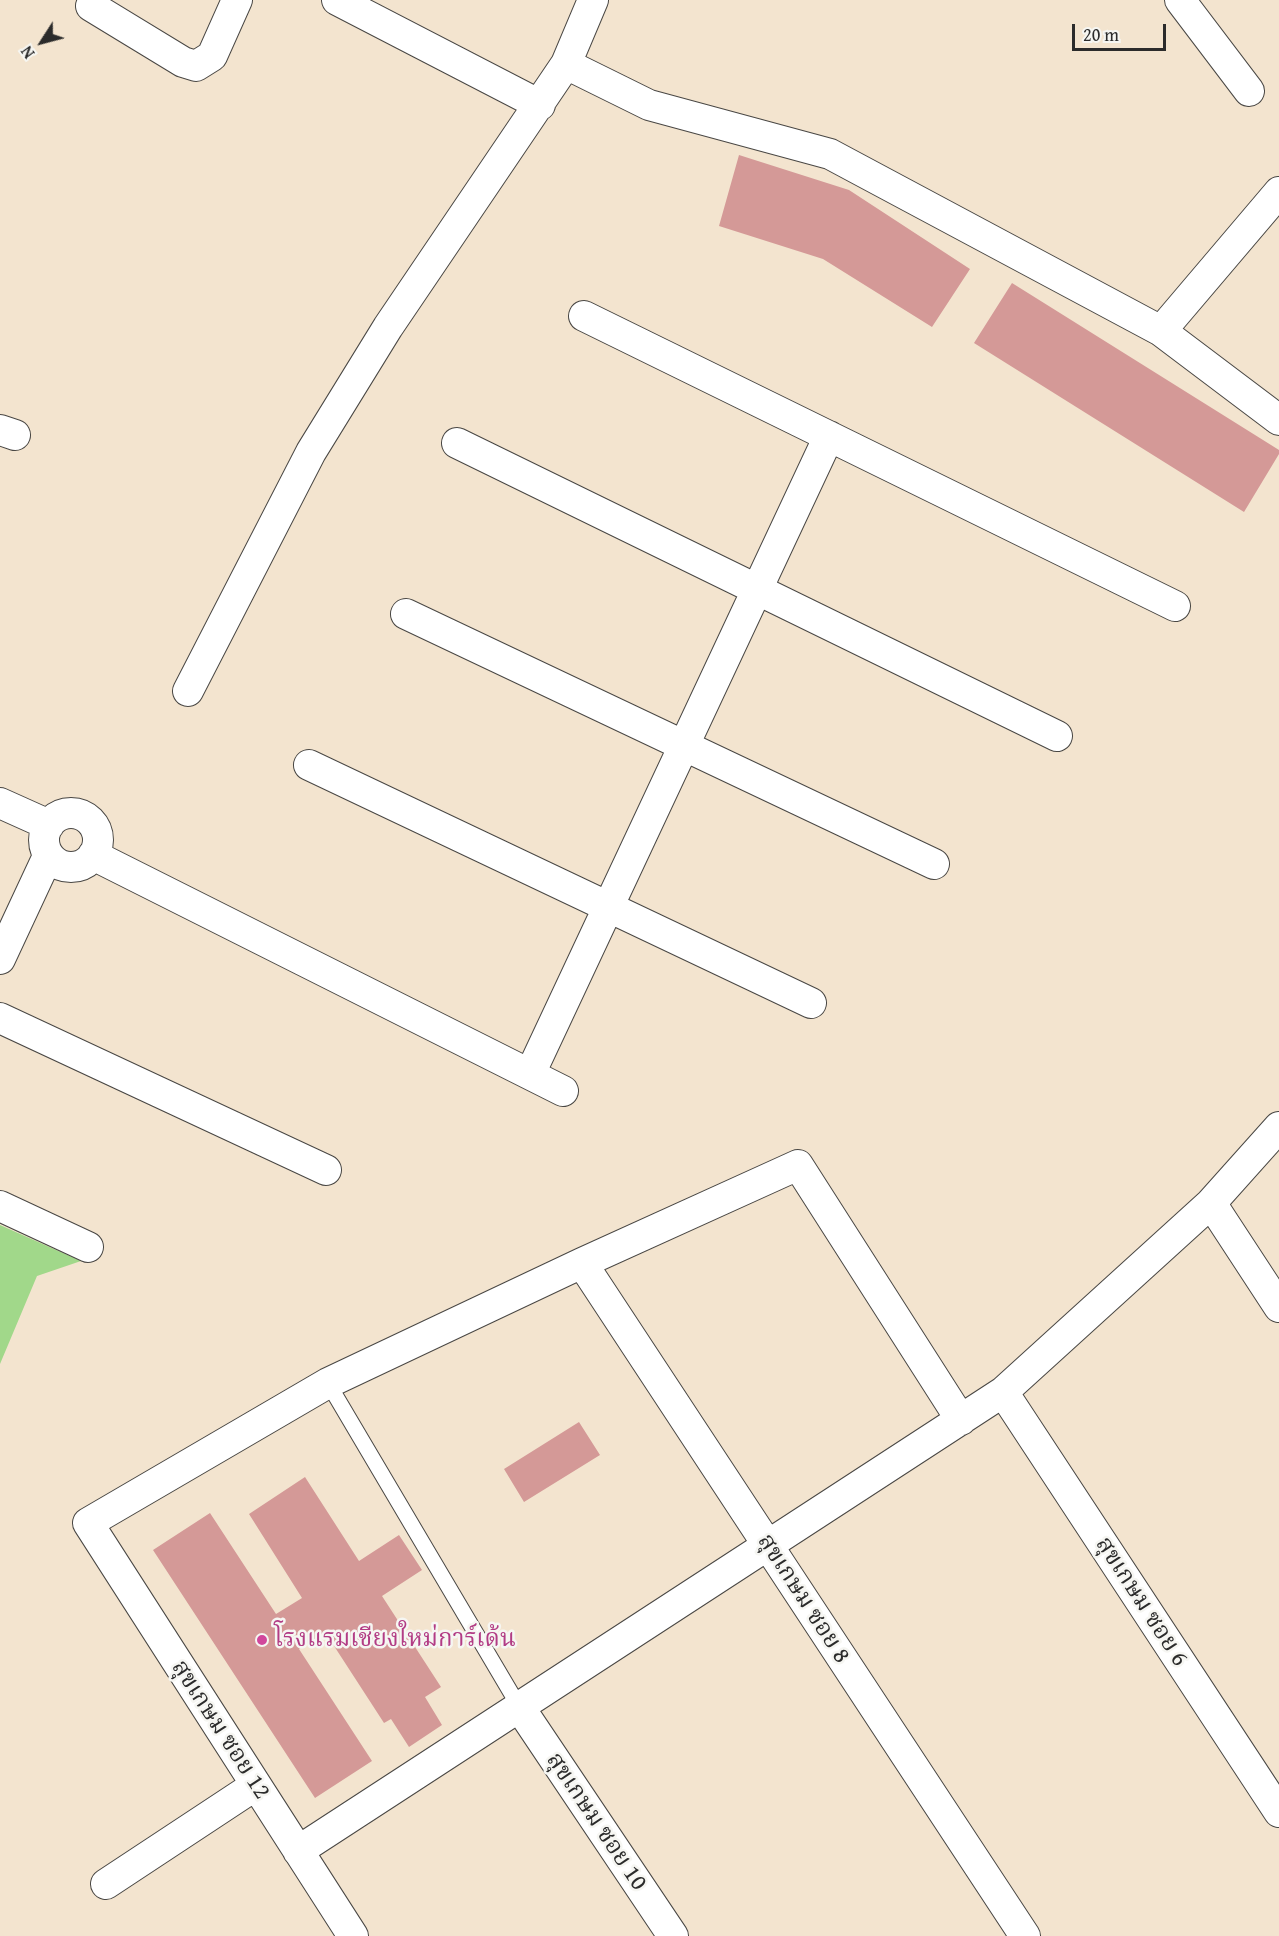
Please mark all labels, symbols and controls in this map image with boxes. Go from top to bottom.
north arrow [12,12,72,72]
scale bar [1075,12,1170,50]
text: 20 m [1083,21,1119,48]
text: N [15,41,40,64]
street label: สุขเกษม ซอย 8 [751,1529,855,1669]
street label: สุขเกษม ซอย 6 [1089,1532,1193,1672]
place label: โรงแรมเชียงใหม่การ์เด้น [274,1626,516,1654]
marker: โรงแรมเชียงใหม่การ์เด้น [255,1633,269,1647]
street label: สุขเกษม ซอย 12 [164,1655,276,1805]
street label: สุขเกษม ซอย 10 [539,1748,653,1896]

